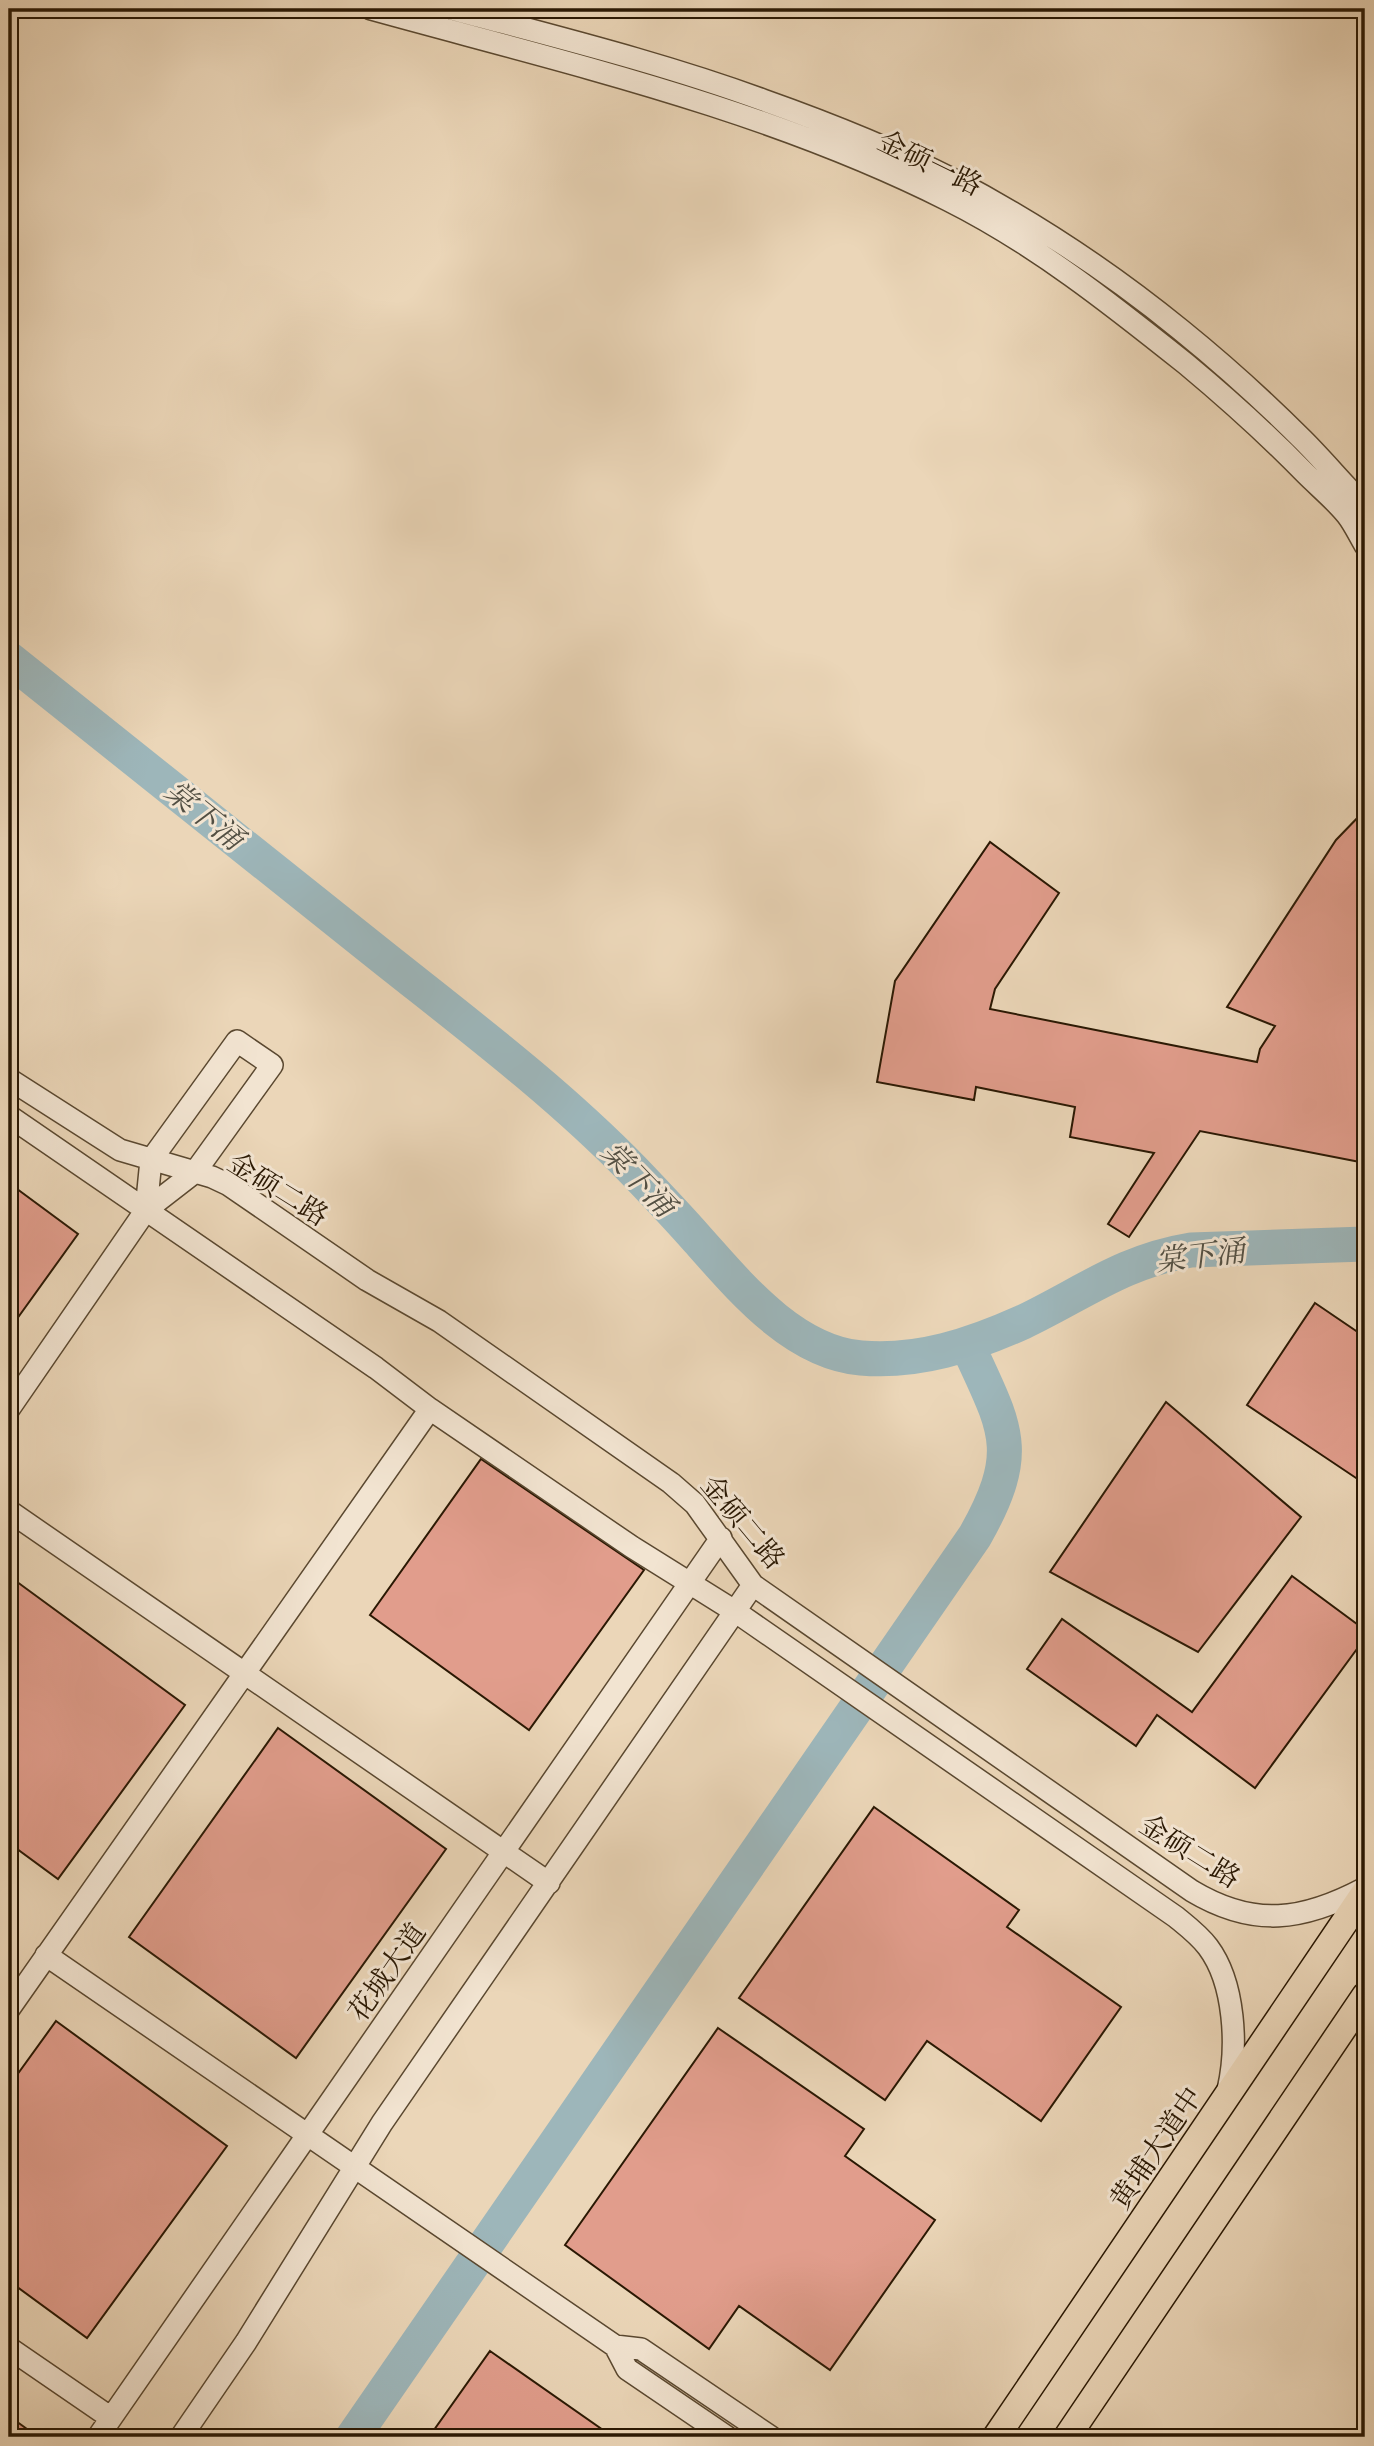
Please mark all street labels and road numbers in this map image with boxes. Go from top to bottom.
street label: 金硕一路 [872,123,988,203]
street label: 金硕二路 [221,1144,335,1234]
street label: 金硕二路 [694,1468,792,1576]
street label: 金硕二路 [1133,1806,1247,1896]
street label: 花城大道 [341,1916,433,2028]
street label: 黄埔大道中 [1102,2080,1210,2216]

